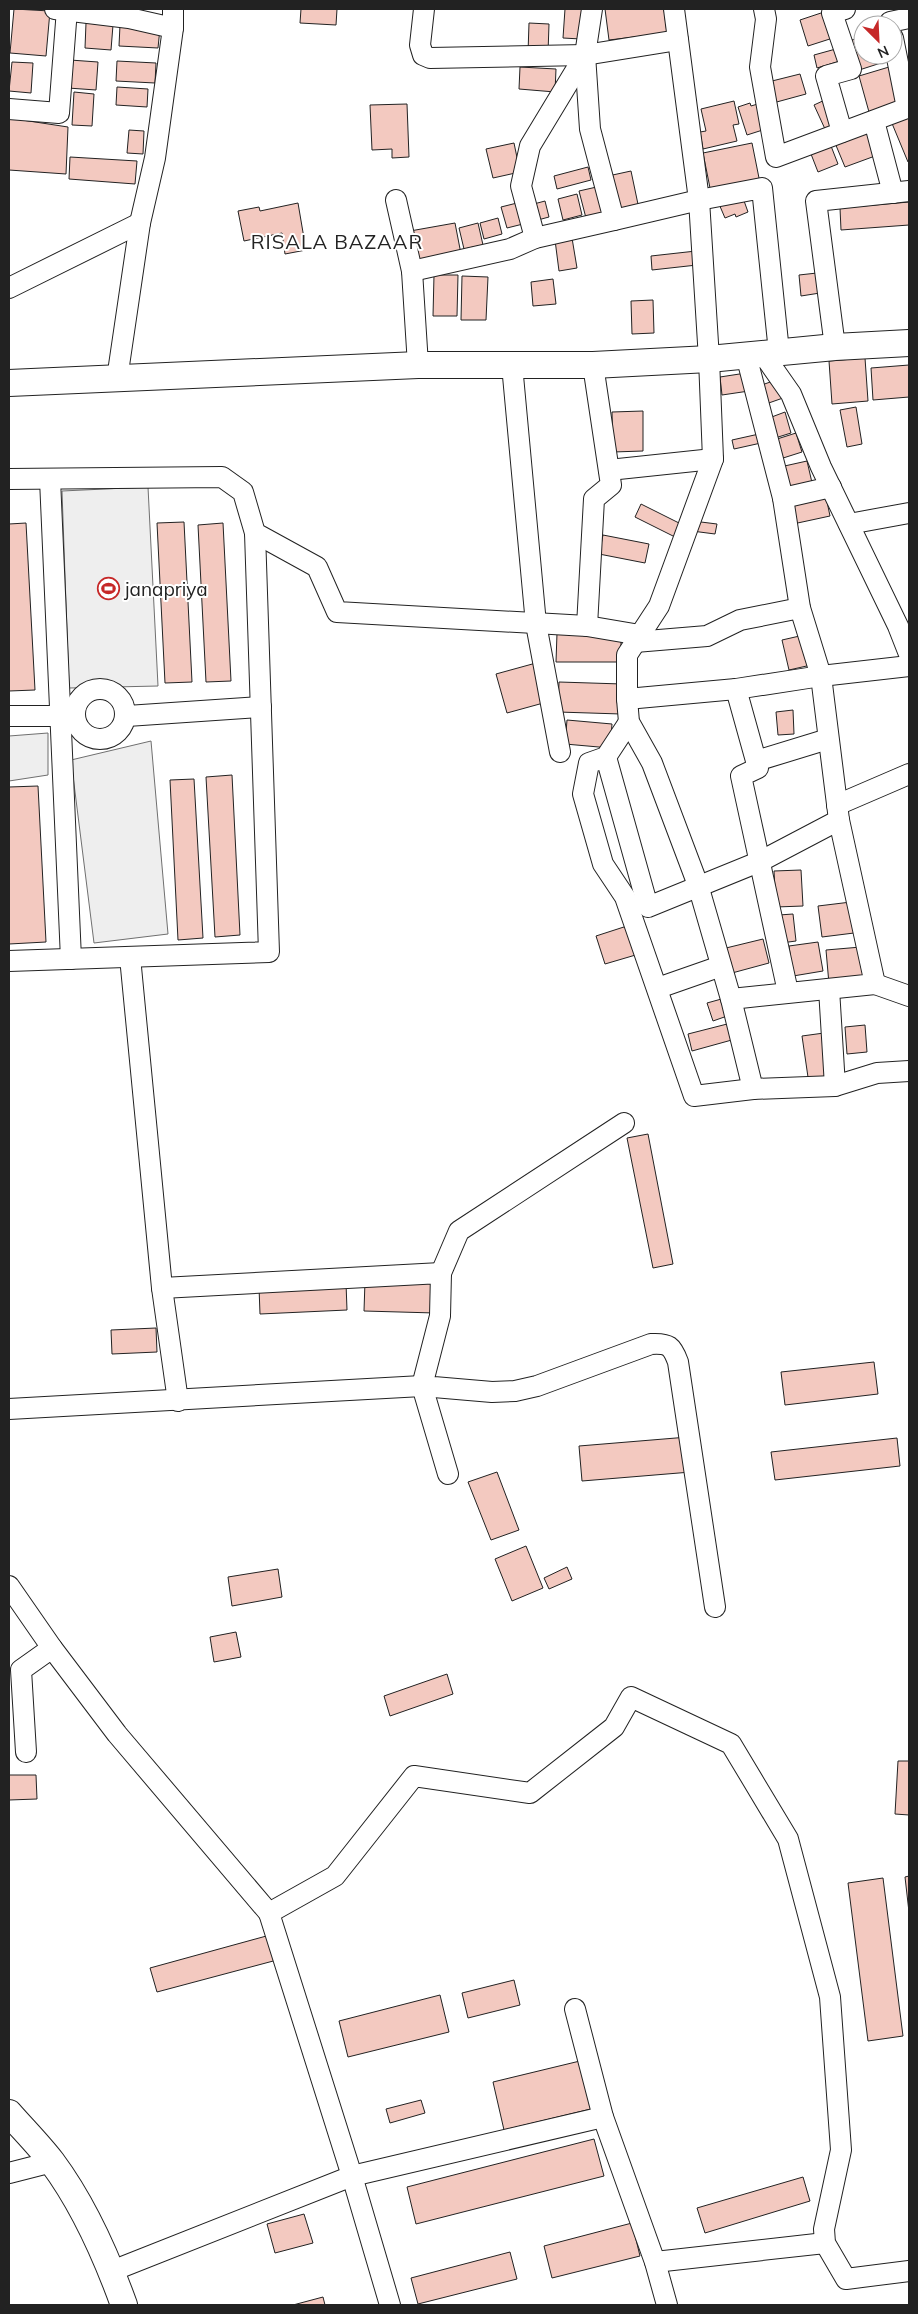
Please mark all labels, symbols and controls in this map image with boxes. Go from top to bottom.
north arrow [853,15,903,65]
text: N [875,42,892,62]
district label: RISALA BAZAAR [251,229,423,254]
sports icon: janapriya [97,577,121,601]
place label: janapriya [123,577,208,601]

